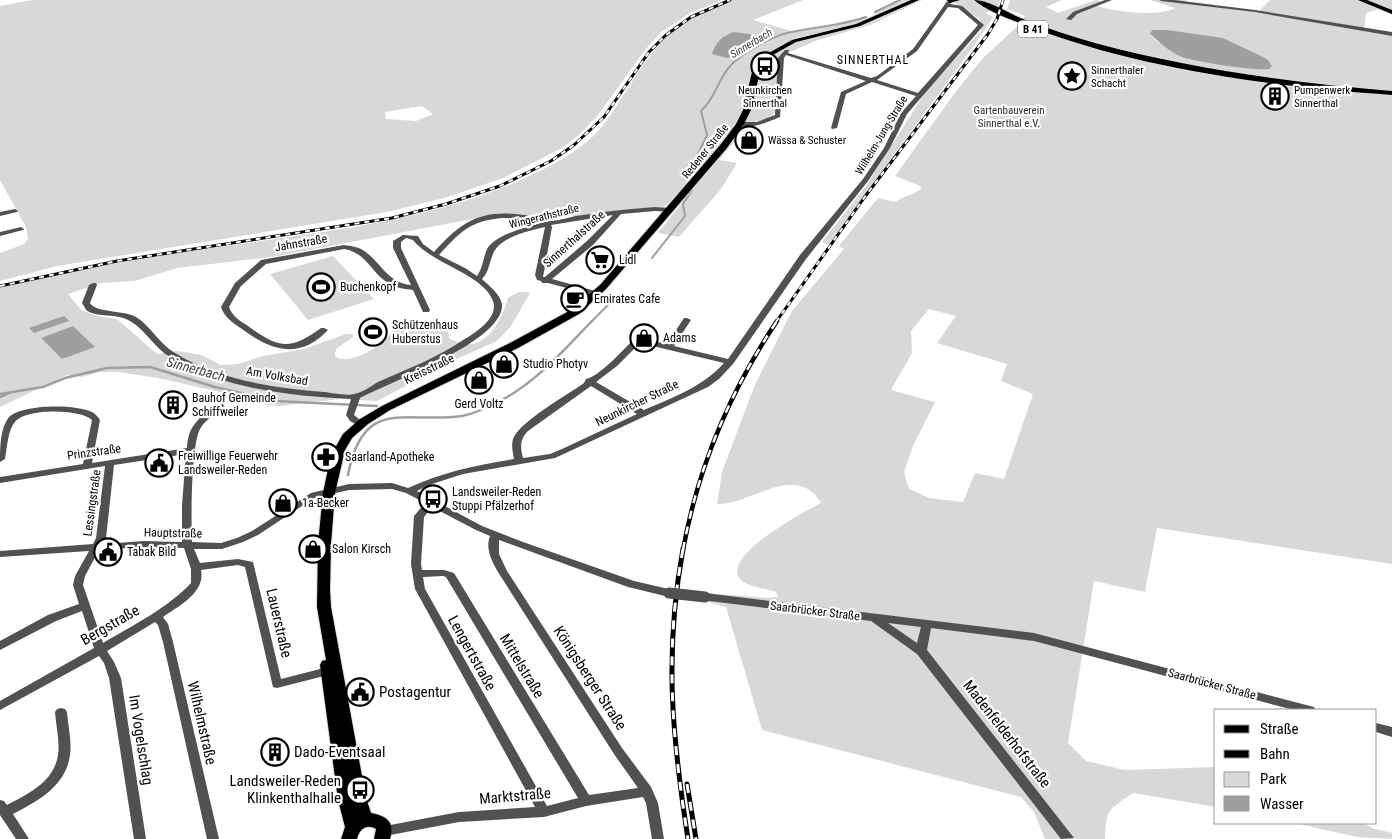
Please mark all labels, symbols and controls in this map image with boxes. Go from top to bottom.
road number: B 41 [1018,20,1048,38]
water label: Sinnerbach [728,26,775,61]
bus stop icon: Neunkirchen Sinnerthal [750,51,780,81]
district label: SINNERTHAL [837,53,909,67]
place icon: Sinnerthaler Schacht [1057,61,1087,91]
place label: Sinnerthaler Schacht [1091,64,1144,90]
building icon: Pumpenwerk Sinnerthal [1260,81,1290,111]
place label: Neunkirchen Sinnerthal [738,84,792,110]
place label: Pumpenwerk Sinnerthal [1294,84,1350,110]
street label: Wilhelm-Jung-Straße [853,93,910,177]
park label: Gartenbauverein Sinnerthal e.V. [973,104,1045,130]
street label: Redener Straße [679,121,731,181]
shop icon: Wässa & Schuster [734,125,764,155]
place label: Wässa & Schuster [768,134,847,147]
street label: Wingerathstraße [508,202,580,231]
street label: Sinnerthalstraße [540,207,608,270]
street label: Jahnstraße [274,231,329,255]
supermarket icon: Lidl [585,245,615,275]
place label: Lidl [619,253,636,267]
sports icon: Buchenkopf [306,272,336,302]
place label: Buchenkopf [340,280,396,294]
cafe icon: Emirates Cafe [560,284,590,314]
place label: Emirates Cafe [594,292,661,306]
sports icon: Schützenhaus Huberstus [358,317,388,347]
place label: Schützenhaus Huberstus [392,318,458,346]
shop icon: Adams [629,323,659,353]
place label: Adams [663,331,696,345]
shop icon: Studio Photyv [489,349,519,379]
street label: Kreisstraße [402,351,457,387]
water label: Sinnerbach [165,354,227,384]
place label: Studio Photyv [523,357,588,371]
street label: Am Volksbad [245,364,309,388]
shop icon: Gerd Voltz [464,365,494,395]
street label: Neunkircher Straße [593,377,681,429]
building icon: Bauhof Gemeinde Schiffweiler [158,390,188,420]
place label: Bauhof Gemeinde Schiffweiler [192,391,276,419]
place label: Gerd Voltz [454,397,504,411]
street label: Prinzstraße [66,441,122,463]
pharmacy icon: Saarland-Apotheke [311,442,341,472]
public building icon: Freiwillige Feuerwehr Landsweiler-Reden [144,448,174,478]
place label: Freiwillige Feuerwehr Landsweiler-Reden [178,449,278,477]
place label: Saarland-Apotheke [345,450,435,464]
street label: Lessingstraße [80,469,104,537]
bus stop icon: Landsweiler-Reden Stuppi Pfälzerhof [418,484,448,514]
place label: Landsweiler-Reden Stuppi Pfälzerhof [452,485,541,513]
shop icon: 1a-Becker [268,488,298,518]
place label: 1a-Becker [302,496,349,510]
street label: Hauptstraße [144,525,203,541]
shop icon: Salon Kirsch [298,534,328,564]
public building icon: Tabak Bild [93,537,123,567]
place label: Salon Kirsch [332,542,391,556]
place label: Tabak Bild [127,545,176,559]
street label: Lauerstraße [262,586,296,660]
street label: Saarbrücker Straße [769,599,861,624]
street label: Bergstraße [78,601,142,649]
street label: Lengertstraße [444,612,500,694]
street label: Königsberger Straße [550,623,630,733]
street label: Mittelstraße [496,631,548,701]
street label: Saarbrücker Straße [1167,666,1258,703]
public building icon: Postagentur [345,677,375,707]
street label: Madenfelderhofstraße [959,677,1055,791]
street label: Wilhelmstraße [184,680,220,766]
place label: Postagentur [379,683,452,701]
street label: Im Vogelschlag [125,694,157,786]
legend [1214,709,1377,824]
text: Straße [1260,720,1299,738]
building icon: Dado-Eventsaal [260,737,290,767]
place label: Dado-Eventsaal [294,743,385,761]
text: Bahn [1260,745,1290,763]
text: Park [1260,770,1287,788]
place label: Landsweiler-Reden Klinkenthalhalle [229,772,341,807]
bus stop icon: Landsweiler-Reden Klinkenthalhalle [345,775,375,805]
street label: Marktstraße [478,784,552,808]
text: Wasser [1260,795,1304,813]

